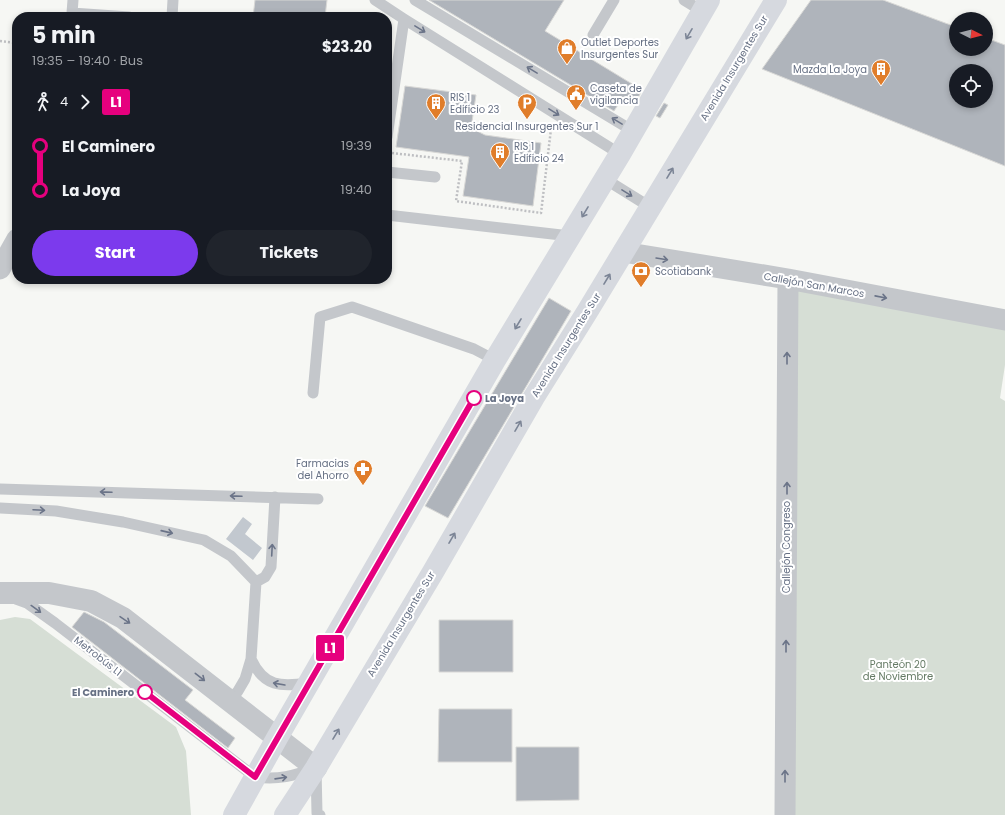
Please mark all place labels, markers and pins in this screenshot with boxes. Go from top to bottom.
place label: Outlet Deportes Insurgentes Sur [581,35,659,62]
shop icon: Outlet Deportes Insurgentes Sur [556,37,578,65]
building icon: Mazda La Joya [870,58,892,86]
place label: Mazda La Joya [793,62,867,77]
place label: Caseta de vigilancia [590,81,642,108]
public building icon: Caseta de vigilancia [565,83,587,111]
place label: RIS 1 Edificio 23 [450,90,499,117]
building icon: RIS 1 Edificio 23 [425,92,447,120]
parking icon: Residencial Insurgentes Sur 1 [516,92,538,120]
place label: Residencial Insurgentes Sur 1 [456,119,598,134]
place label: RIS 1 Edificio 24 [514,139,564,166]
building icon: RIS 1 Edificio 24 [489,141,511,169]
bank icon: Scotiabank [630,260,652,288]
place label: Scotiabank [655,264,712,279]
marker: La Joya [466,390,482,406]
place label: La Joya [485,391,524,406]
place label: Farmacias del Ahorro [296,456,349,483]
pharmacy icon: Farmacias del Ahorro [352,458,374,486]
marker: El Caminero [137,684,153,700]
place label: El Caminero [72,685,135,700]

